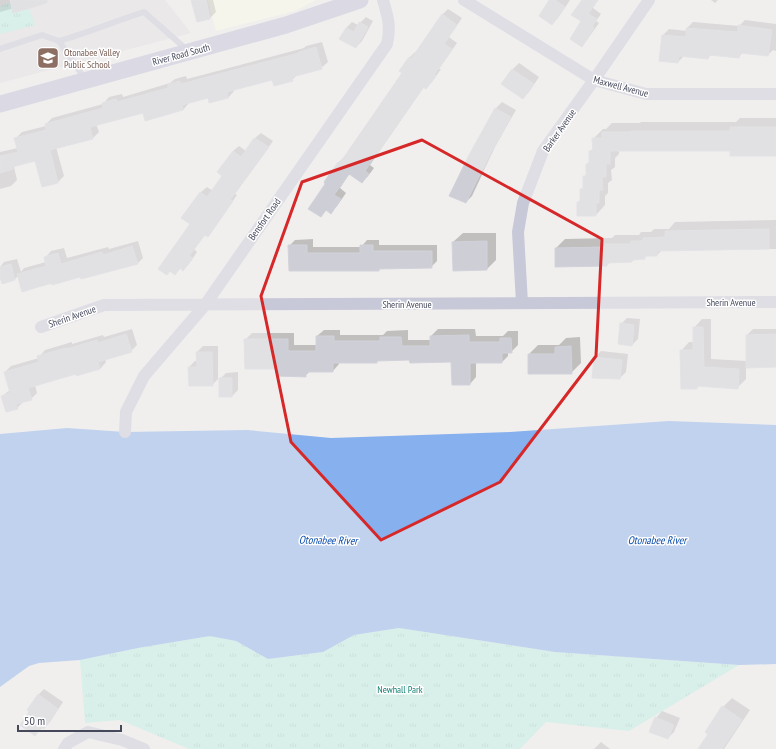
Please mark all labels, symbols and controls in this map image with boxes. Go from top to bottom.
street label: River Road South [151,41,211,68]
school or university icon: Otonabee Valley Public School [35,45,61,71]
place label: Otonabee Valley Public School [64,46,120,71]
street label: Maxwell Avenue [592,73,650,100]
street label: Barker Avenue [540,106,579,154]
street label: Bensfort Road [245,196,284,243]
street label: Sherin Avenue [706,296,756,309]
street label: Sherin Avenue [382,298,432,311]
street label: Sherin Avenue [47,302,98,331]
water label: Otonabee River [299,532,359,548]
water label: Otonabee River [628,533,688,547]
park label: Newhall Park [377,683,423,696]
scale bar [18,707,121,733]
text: 50 m [24,713,45,728]

